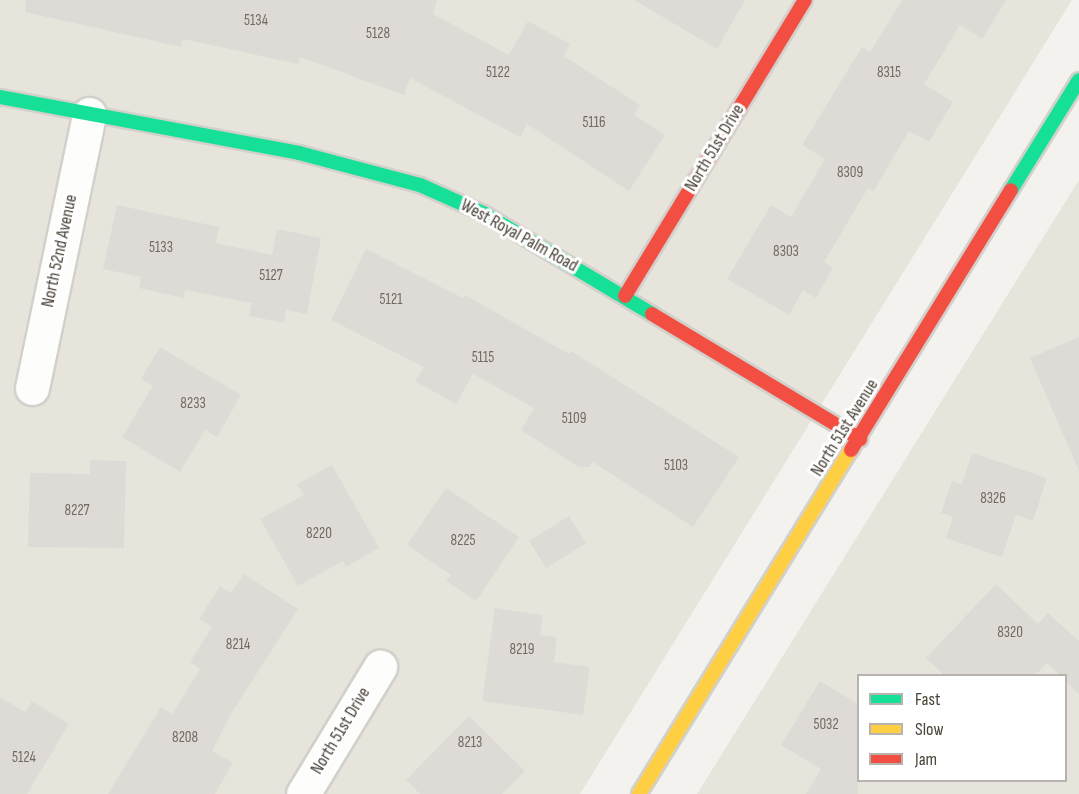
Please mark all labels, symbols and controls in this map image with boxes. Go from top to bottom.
house number: 5134 [244,12,268,30]
house number: 5128 [366,25,390,43]
house number: 5122 [486,64,510,82]
house number: 8315 [877,64,901,82]
street label: North 51st Drive [681,101,749,195]
house number: 5116 [582,114,606,132]
house number: 8309 [837,164,863,182]
street label: North 52nd Avenue [38,193,82,309]
street label: West Royal Palm Road [457,195,581,277]
house number: 5133 [149,239,173,257]
house number: 8303 [773,243,799,261]
house number: 5127 [259,267,283,285]
house number: 5121 [380,291,402,309]
house number: 5115 [472,349,494,367]
street label: North 51st Avenue [807,375,883,481]
house number: 8233 [180,395,206,413]
house number: 5109 [562,410,586,428]
house number: 5103 [664,457,688,475]
house number: 8326 [980,490,1006,508]
house number: 8227 [64,502,90,520]
house number: 8220 [306,525,332,543]
house number: 8225 [450,532,476,550]
house number: 8320 [997,624,1023,642]
house number: 8214 [226,636,250,654]
house number: 8219 [510,641,534,659]
legend [857,674,1067,782]
street label: North 51st Drive [307,684,375,778]
text: Fast [915,689,940,710]
house number: 5032 [813,716,839,734]
text: Slow [915,719,944,740]
house number: 8208 [172,729,198,747]
house number: 8213 [458,734,482,752]
house number: 5124 [12,749,36,767]
text: Jam [915,749,937,770]

